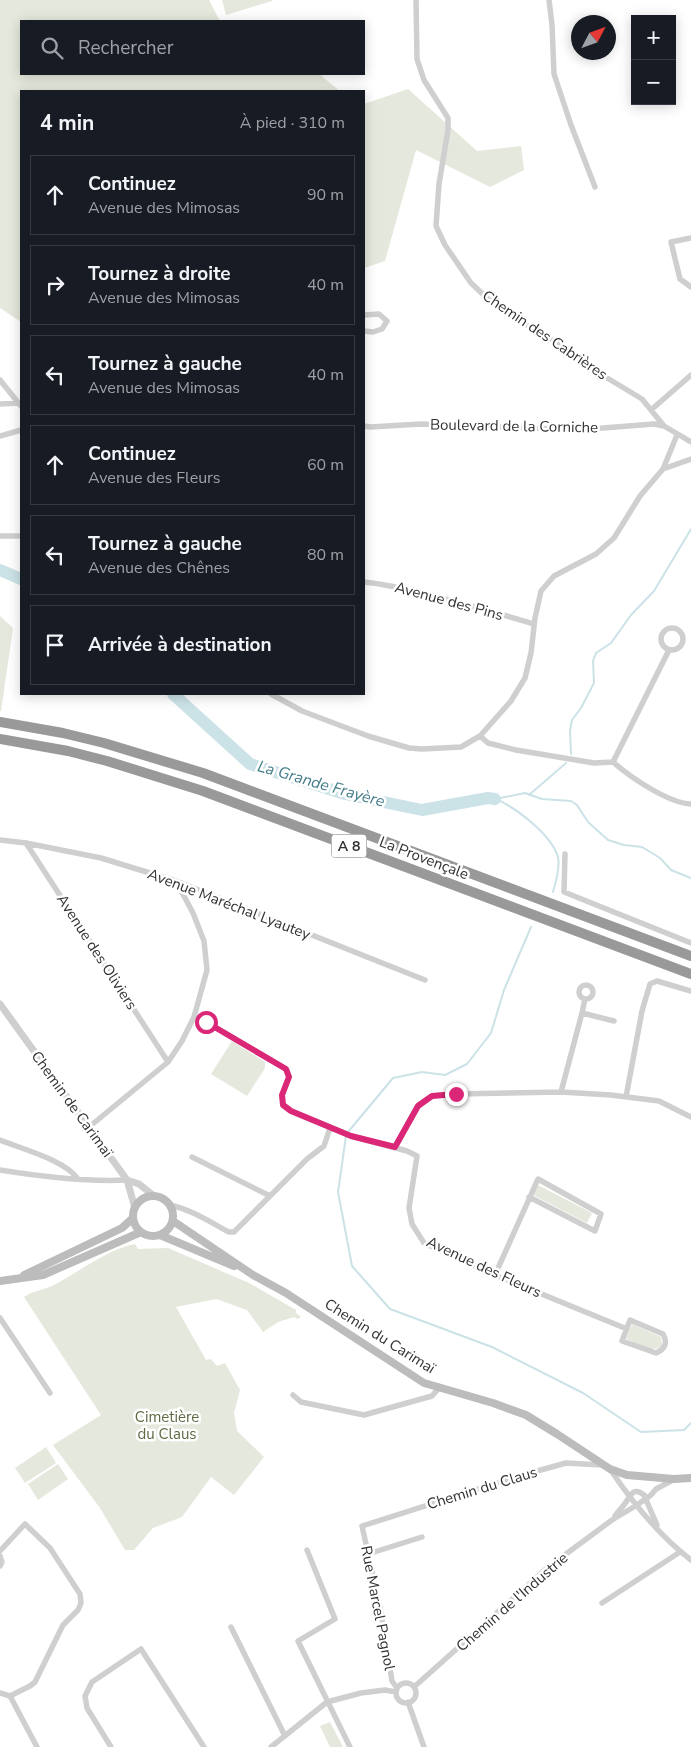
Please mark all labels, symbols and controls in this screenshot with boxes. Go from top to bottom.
north arrow [571,15,616,60]
map controls [631,15,676,105]
button: + [631,15,676,60]
search box [20,20,365,75]
icon: search [38,34,66,62]
text: Rechercher [78,35,173,61]
button: − [631,60,676,105]
text: 4 min [40,109,94,137]
text: À pied · 310 m [240,112,345,134]
text: Continuez [88,171,176,197]
icon: ahead [41,181,69,209]
text: 90 m [307,184,344,206]
text: Avenue des Mimosas [88,197,240,219]
text: Tournez à droite [88,261,231,287]
icon: right [41,271,69,299]
text: 40 m [307,274,344,296]
street label: Chemin des Cabrières [478,286,612,384]
text: Avenue des Mimosas [88,287,240,309]
text: Tournez à gauche [88,351,242,377]
icon: left [41,361,69,389]
text: 40 m [307,364,344,386]
text: Avenue des Mimosas [88,377,240,399]
street label: Boulevard de la Corniche [430,415,598,437]
text: Continuez [88,441,176,467]
icon: ahead [41,451,69,479]
text: 60 m [307,454,344,476]
text: Avenue des Fleurs [88,467,220,489]
text: Tournez à gauche [88,531,242,557]
icon: left [41,541,69,569]
text: 80 m [307,544,344,566]
text: Avenue des Chênes [88,557,230,579]
street label: Avenue des Pins [393,577,505,625]
icon: arrive [41,631,69,659]
text: Arrivée à destination [88,632,272,658]
water label: La Grande Frayère [255,755,388,813]
street label: La Provençale [376,832,472,884]
road number: A 8 [332,834,366,858]
street label: Avenue Maréchal Lyautey [145,864,314,944]
street label: Avenue des Oliviers [52,890,142,1014]
route start [195,1011,218,1034]
street label: Chemin de Carimaï [27,1047,118,1162]
route end [445,1083,468,1106]
street label: Avenue des Fleurs [423,1232,545,1302]
street label: Chemin du Carimaï [321,1294,440,1378]
park label: Cimetière du Claus [135,1407,199,1444]
street label: Chemin du Claus [424,1462,540,1514]
street label: Rue Marcel Pagnol [356,1544,400,1673]
street label: Chemin de l'Industrie [452,1548,572,1656]

